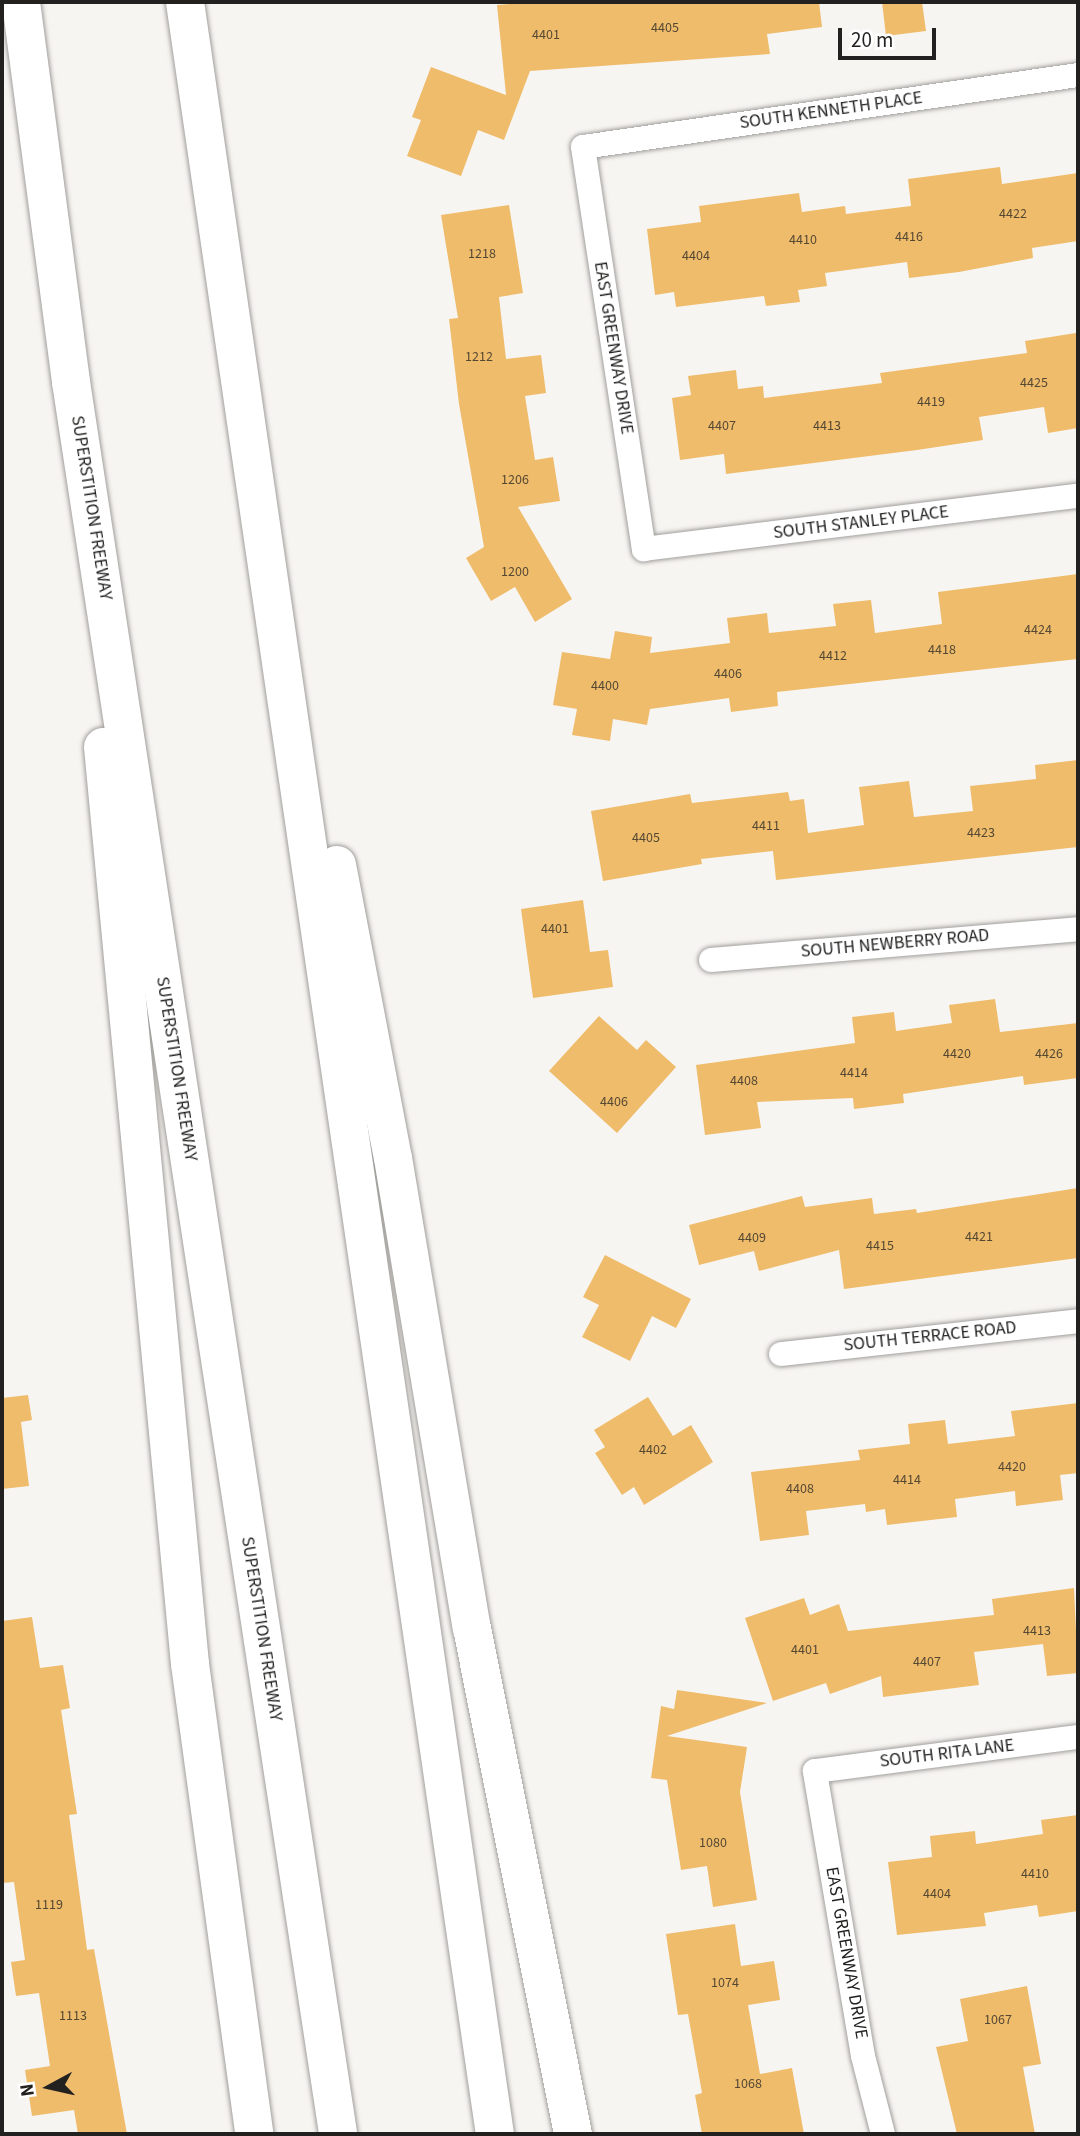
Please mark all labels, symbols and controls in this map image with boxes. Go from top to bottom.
scale bar [842,14,940,58]
house number: 4405 [651,20,679,36]
text: 20 m [851,25,893,55]
house number: 4401 [532,27,560,43]
street label: SOUTH KENNETH PLACE [738,87,924,135]
house number: 4422 [999,206,1027,222]
house number: 4416 [895,229,923,245]
house number: 4410 [789,232,817,248]
house number: 1218 [468,246,496,262]
house number: 4404 [682,248,710,264]
street label: EAST GREENWAY DRIVE [589,260,637,436]
house number: 1212 [465,349,493,365]
house number: 4425 [1020,375,1048,391]
house number: 4419 [917,394,945,410]
street label: SUPERSTITION FREEWAY [66,414,116,602]
house number: 4407 [708,418,736,434]
house number: 4413 [813,418,841,434]
house number: 1206 [501,472,529,488]
street label: SOUTH STANLEY PLACE [772,502,950,544]
house number: 1200 [501,564,529,580]
house number: 4424 [1024,622,1052,638]
house number: 4418 [928,642,956,658]
house number: 4412 [819,648,847,664]
house number: 4406 [714,666,742,682]
house number: 4400 [591,678,619,694]
house number: 4411 [752,818,780,834]
house number: 4423 [967,825,995,841]
house number: 4405 [632,830,660,846]
house number: 4401 [541,921,569,937]
street label: SOUTH NEWBERRY ROAD [800,925,990,963]
street label: SUPERSTITION FREEWAY [151,975,201,1163]
house number: 4420 [943,1046,971,1062]
house number: 4426 [1035,1046,1063,1062]
house number: 4414 [840,1065,868,1081]
house number: 4408 [730,1073,758,1089]
house number: 4406 [600,1094,628,1110]
house number: 4421 [965,1229,993,1245]
house number: 4409 [738,1230,766,1246]
house number: 4415 [866,1238,894,1254]
street label: SOUTH TERRACE ROAD [843,1317,1017,1357]
house number: 4402 [639,1442,667,1458]
house number: 4420 [998,1459,1026,1475]
house number: 4414 [893,1472,921,1488]
house number: 4408 [786,1481,814,1497]
street label: SUPERSTITION FREEWAY [236,1535,286,1723]
house number: 4413 [1023,1623,1051,1639]
house number: 4401 [791,1642,819,1658]
house number: 4407 [913,1654,941,1670]
street label: SOUTH RITA LANE [879,1735,1015,1773]
house number: 1080 [699,1835,727,1851]
street label: EAST GREENWAY DRIVE [820,1865,872,2041]
house number: 4410 [1021,1866,1049,1882]
house number: 4404 [923,1886,951,1902]
house number: 1119 [35,1897,63,1913]
house number: 1074 [711,1975,739,1991]
house number: 1113 [59,2008,87,2024]
house number: 1067 [984,2012,1012,2028]
north arrow [14,2052,84,2122]
house number: 1068 [734,2076,762,2092]
text: N [13,2082,42,2098]

